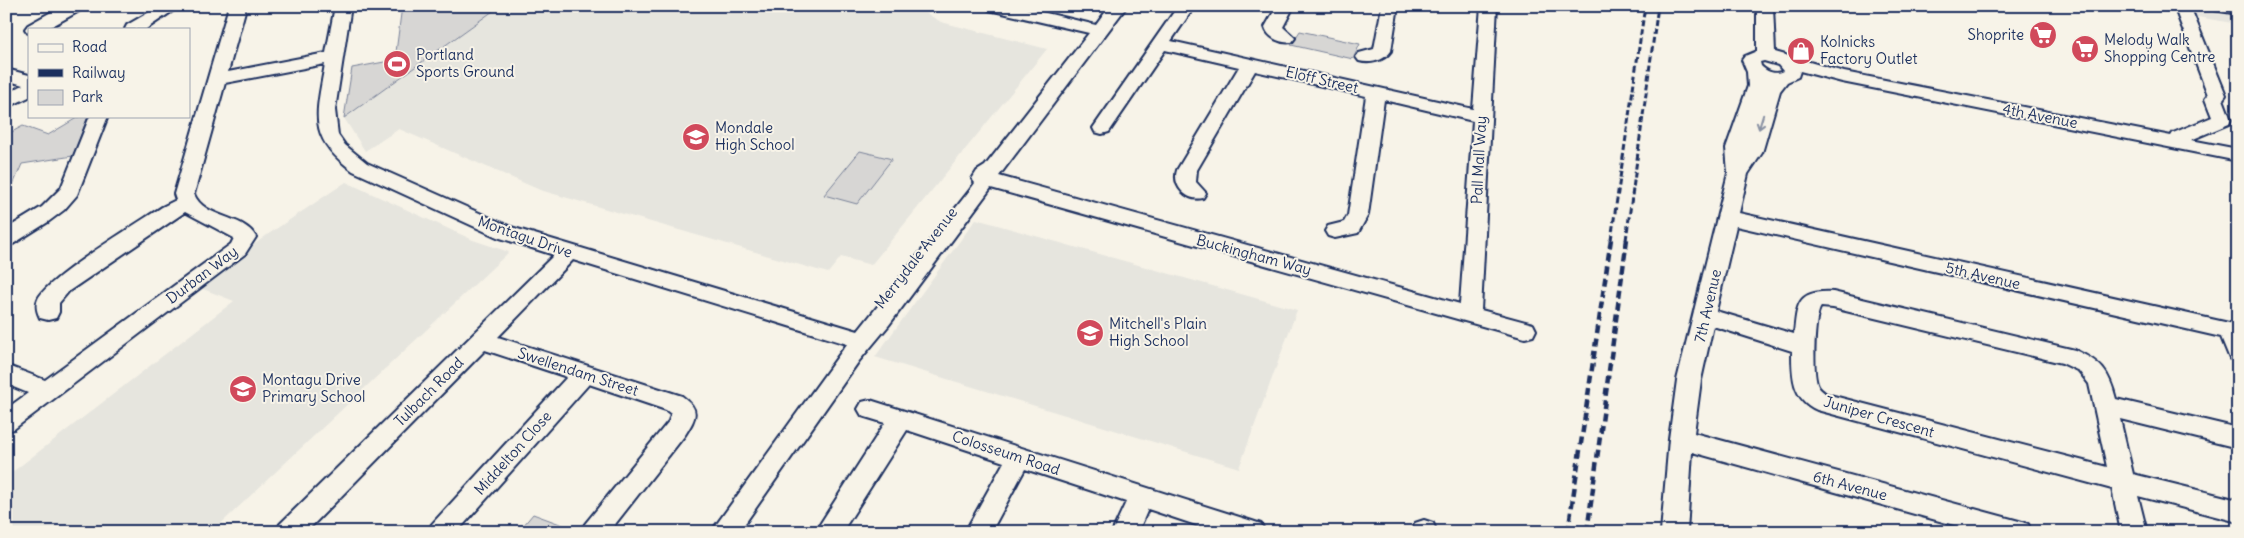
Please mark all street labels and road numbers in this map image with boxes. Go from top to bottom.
street label: Eloff Street [1284,62,1360,97]
street label: 4th Avenue [2001,99,2079,132]
street label: Pall Mall Way [1467,115,1490,205]
street label: Merrydale Avenue [870,203,961,312]
street label: Montagu Drive [475,211,575,262]
street label: Buckingham Way [1195,230,1314,279]
street label: Durban Way [162,242,241,308]
street label: 5th Avenue [1944,258,2022,293]
street label: 7th Avenue [1690,267,1725,345]
street label: Swellendam Street [515,343,641,400]
street label: Tulbach Road [390,353,468,430]
street label: Juniper Crescent [1822,392,1937,441]
street label: Middelton Close [470,407,555,499]
street label: Colosseum Road [950,426,1063,479]
street label: 6th Avenue [1811,466,1889,505]

